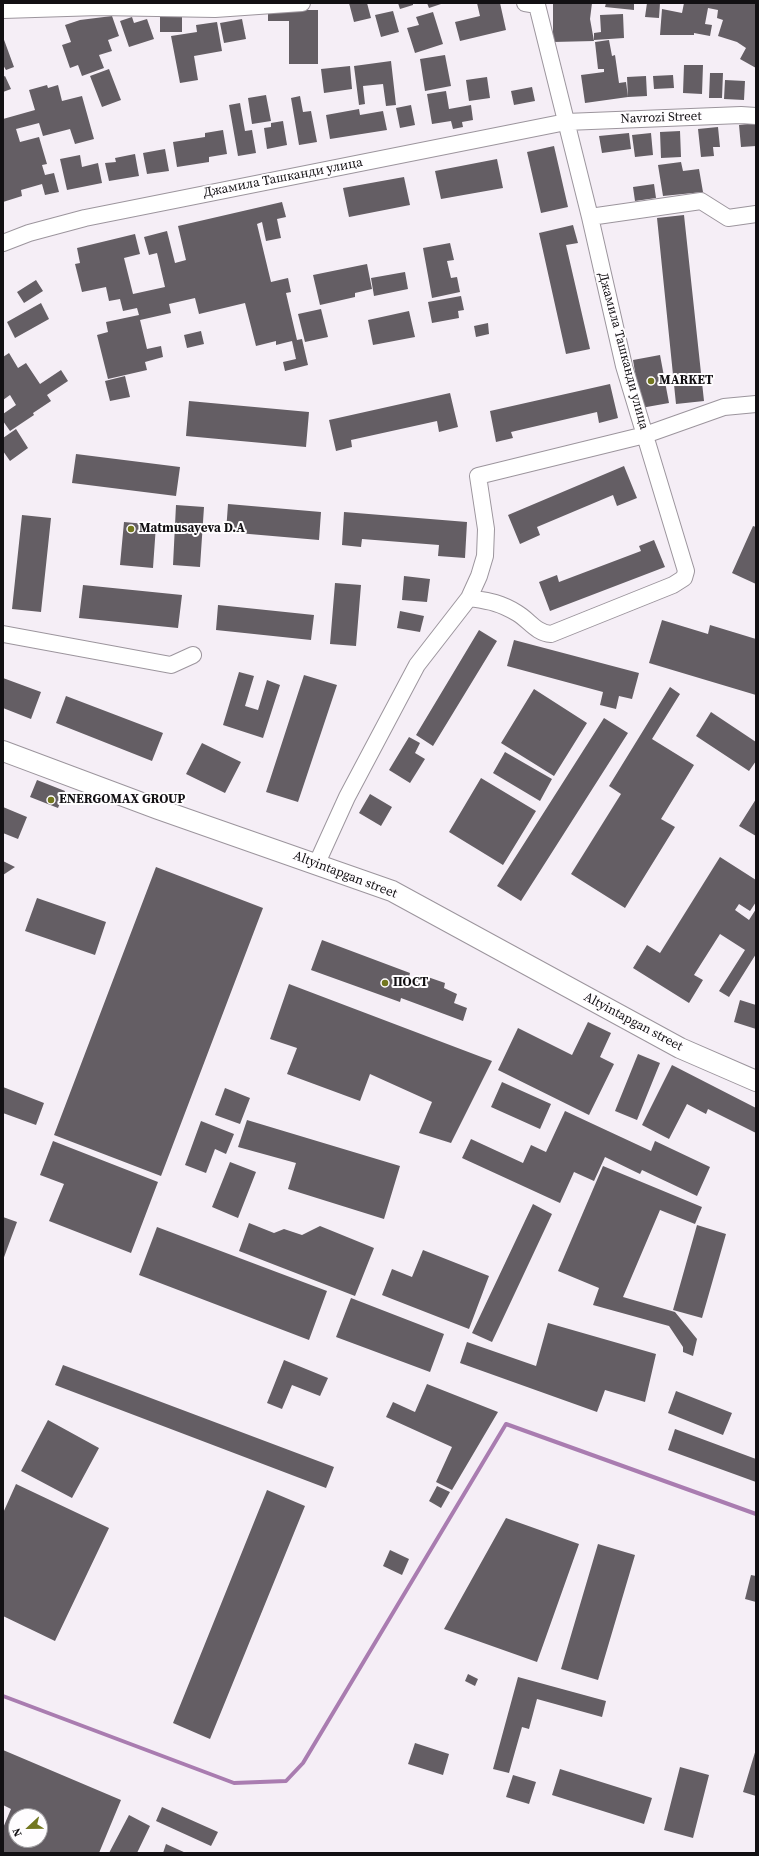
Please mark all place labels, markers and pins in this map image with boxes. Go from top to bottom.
place label: MARKET [659,373,713,389]
marker: MARKET [646,376,656,386]
place label: Matmusayeva D.A [139,521,245,537]
marker: Matmusayeva D.A [126,524,136,534]
place label: ENERGOMAX GROUP [59,792,185,808]
marker: ENERGOMAX GROUP [46,795,56,805]
place label: ПОСТ [393,975,428,991]
marker: ПОСТ [380,978,390,988]

